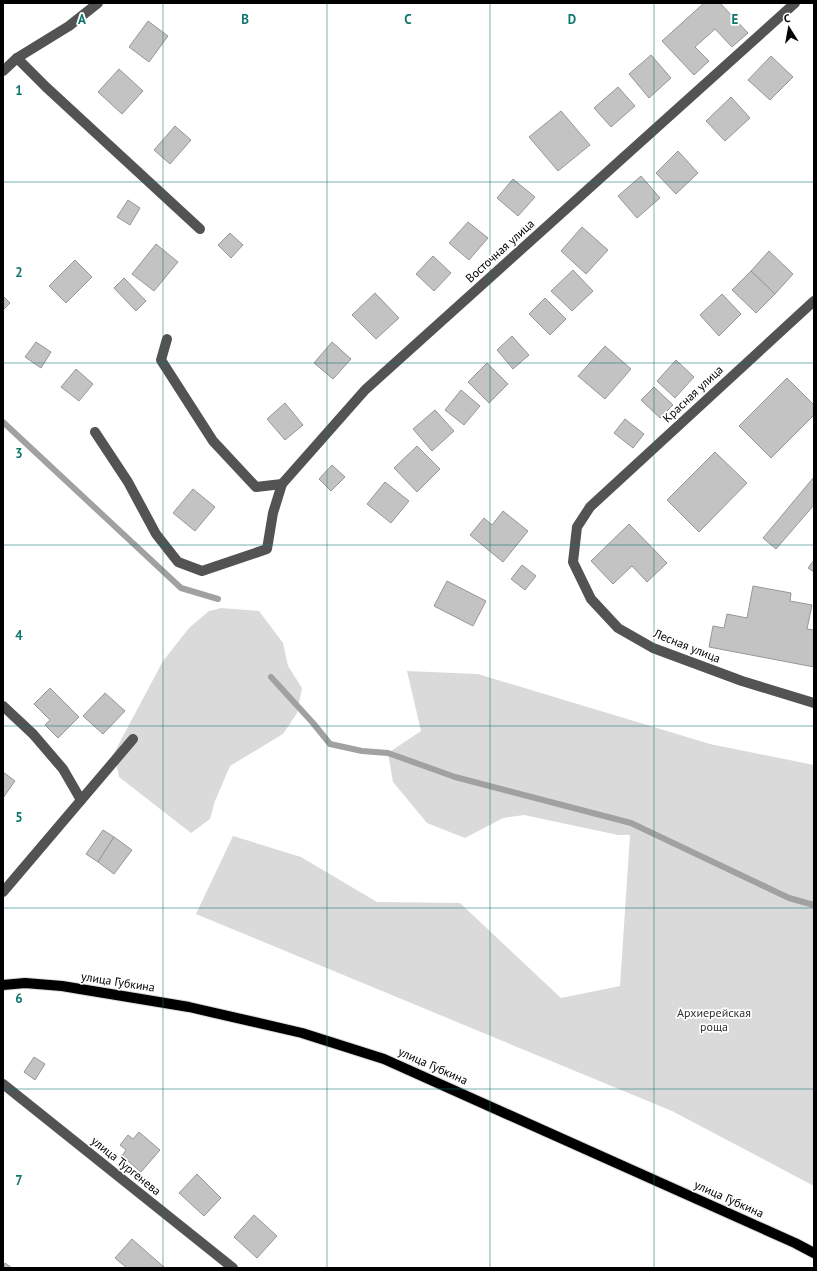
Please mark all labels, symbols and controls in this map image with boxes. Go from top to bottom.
north arrow [769,8,809,48]
text: A [78,11,86,28]
text: B [241,11,249,28]
text: C [404,11,412,28]
text: D [568,11,576,28]
text: E [732,11,739,28]
text: С [783,11,791,26]
text: 1 [15,82,23,99]
street label: Восточная улица [462,216,537,285]
text: 2 [15,264,23,281]
street label: Красная улица [659,362,726,425]
text: 3 [15,445,23,462]
street label: Лесная улица [651,625,723,666]
text: 4 [15,627,23,644]
text: 5 [15,809,23,826]
street label: улица Губкина [80,968,156,995]
text: 6 [15,990,23,1007]
park label: Архиерейская роща [677,1005,751,1034]
street label: улица Губкина [396,1044,470,1088]
street label: улица Тургенева [88,1133,164,1198]
text: 7 [15,1172,23,1189]
street label: улица Губкина [692,1177,766,1221]

